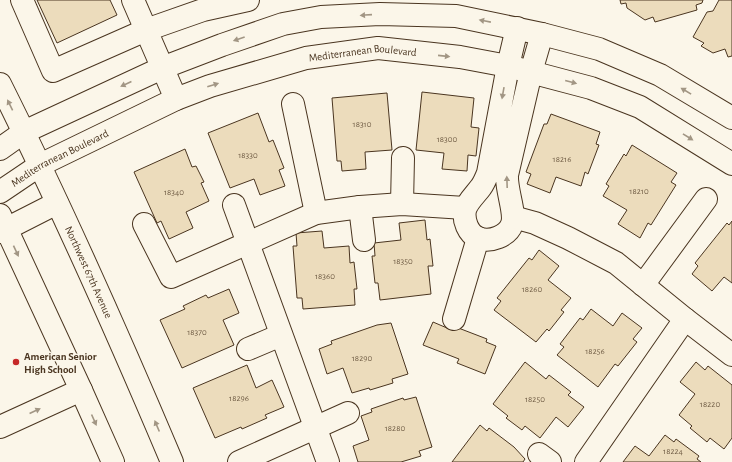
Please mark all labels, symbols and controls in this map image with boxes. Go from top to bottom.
one-way arrow [360,11,372,18]
one-way arrow [479,18,491,24]
one-way arrow [232,36,244,42]
street label: Mediterranean Boulevard [308,42,418,63]
one-way arrow [438,52,450,59]
one-way arrow [565,80,577,86]
one-way arrow [121,81,132,87]
one-way arrow [207,82,219,88]
one-way arrow [500,87,506,99]
one-way arrow [680,87,692,94]
one-way arrow [7,99,13,110]
house number: 18310 [353,120,372,129]
street label: Mediterranean Boulevard [9,127,110,188]
one-way arrow [682,133,694,140]
house number: 18300 [437,135,458,144]
house number: 18330 [238,151,258,160]
house number: 18216 [553,155,571,164]
one-way arrow [504,176,511,188]
house number: 18210 [629,187,649,196]
house number: 18340 [164,188,184,197]
street label: Northwest 67th Avenue [63,224,115,320]
one-way arrow [14,245,20,257]
house number: 18350 [393,257,413,266]
house number: 18360 [315,272,335,281]
house number: 18260 [522,285,542,294]
house number: 18370 [187,328,207,337]
house number: 18256 [585,347,605,356]
place label: American Senior High School [24,351,97,375]
house number: 18290 [352,354,372,363]
marker: American Senior High School [11,357,21,367]
house number: 18296 [229,394,249,403]
house number: 18250 [525,395,545,404]
house number: 18220 [700,400,720,409]
one-way arrow [30,408,41,414]
one-way arrow [91,414,97,425]
one-way arrow [154,421,160,432]
house number: 18280 [385,424,405,433]
house number: 18224 [663,447,684,456]

